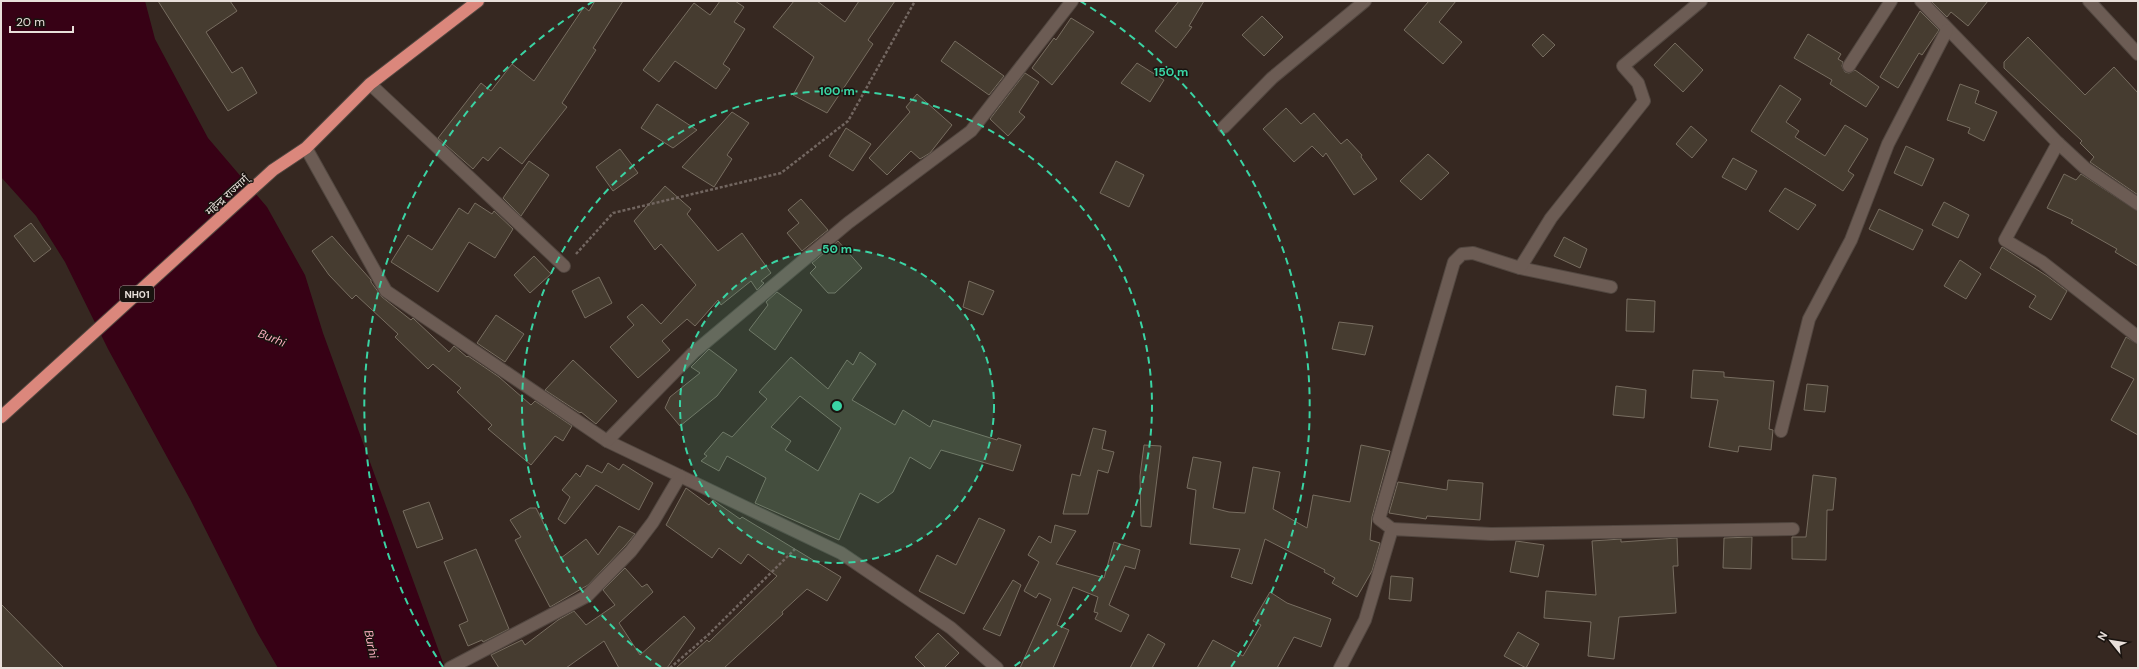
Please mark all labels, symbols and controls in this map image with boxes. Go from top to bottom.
scale bar [10,8,73,34]
text: 20 m [16,14,45,30]
text: 150 m [1154,64,1188,80]
text: 100 m [819,83,855,99]
street label: महेन्द्र राज्मार्ग् [202,170,253,218]
text: 50 m [822,241,852,257]
road number: NH01 [120,286,154,302]
water label: Burhi [256,325,289,351]
centre of rings [830,399,844,413]
north arrow [2091,621,2131,661]
water label: Burhi [360,628,382,661]
text: N [2094,629,2110,643]

